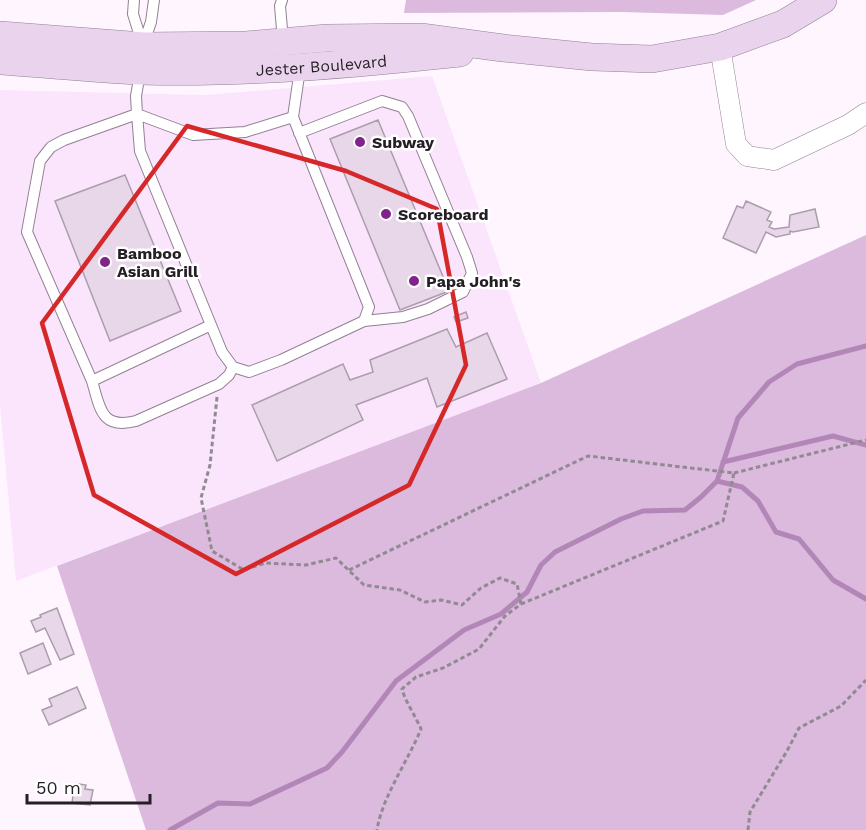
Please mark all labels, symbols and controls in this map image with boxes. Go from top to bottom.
street label: Jester Boulevard [255,51,388,80]
place label: Subway [372,133,435,152]
marker: Subway [353,135,367,149]
place label: Scoreboard [398,205,489,224]
marker: Scoreboard [379,207,393,221]
place label: Bamboo Asian Grill [117,244,199,281]
marker: Bamboo Asian Grill [98,255,112,269]
place label: Papa John's [426,272,521,291]
marker: Papa John's [407,274,421,288]
scale bar [27,767,150,805]
text: 50 m [36,777,81,798]

